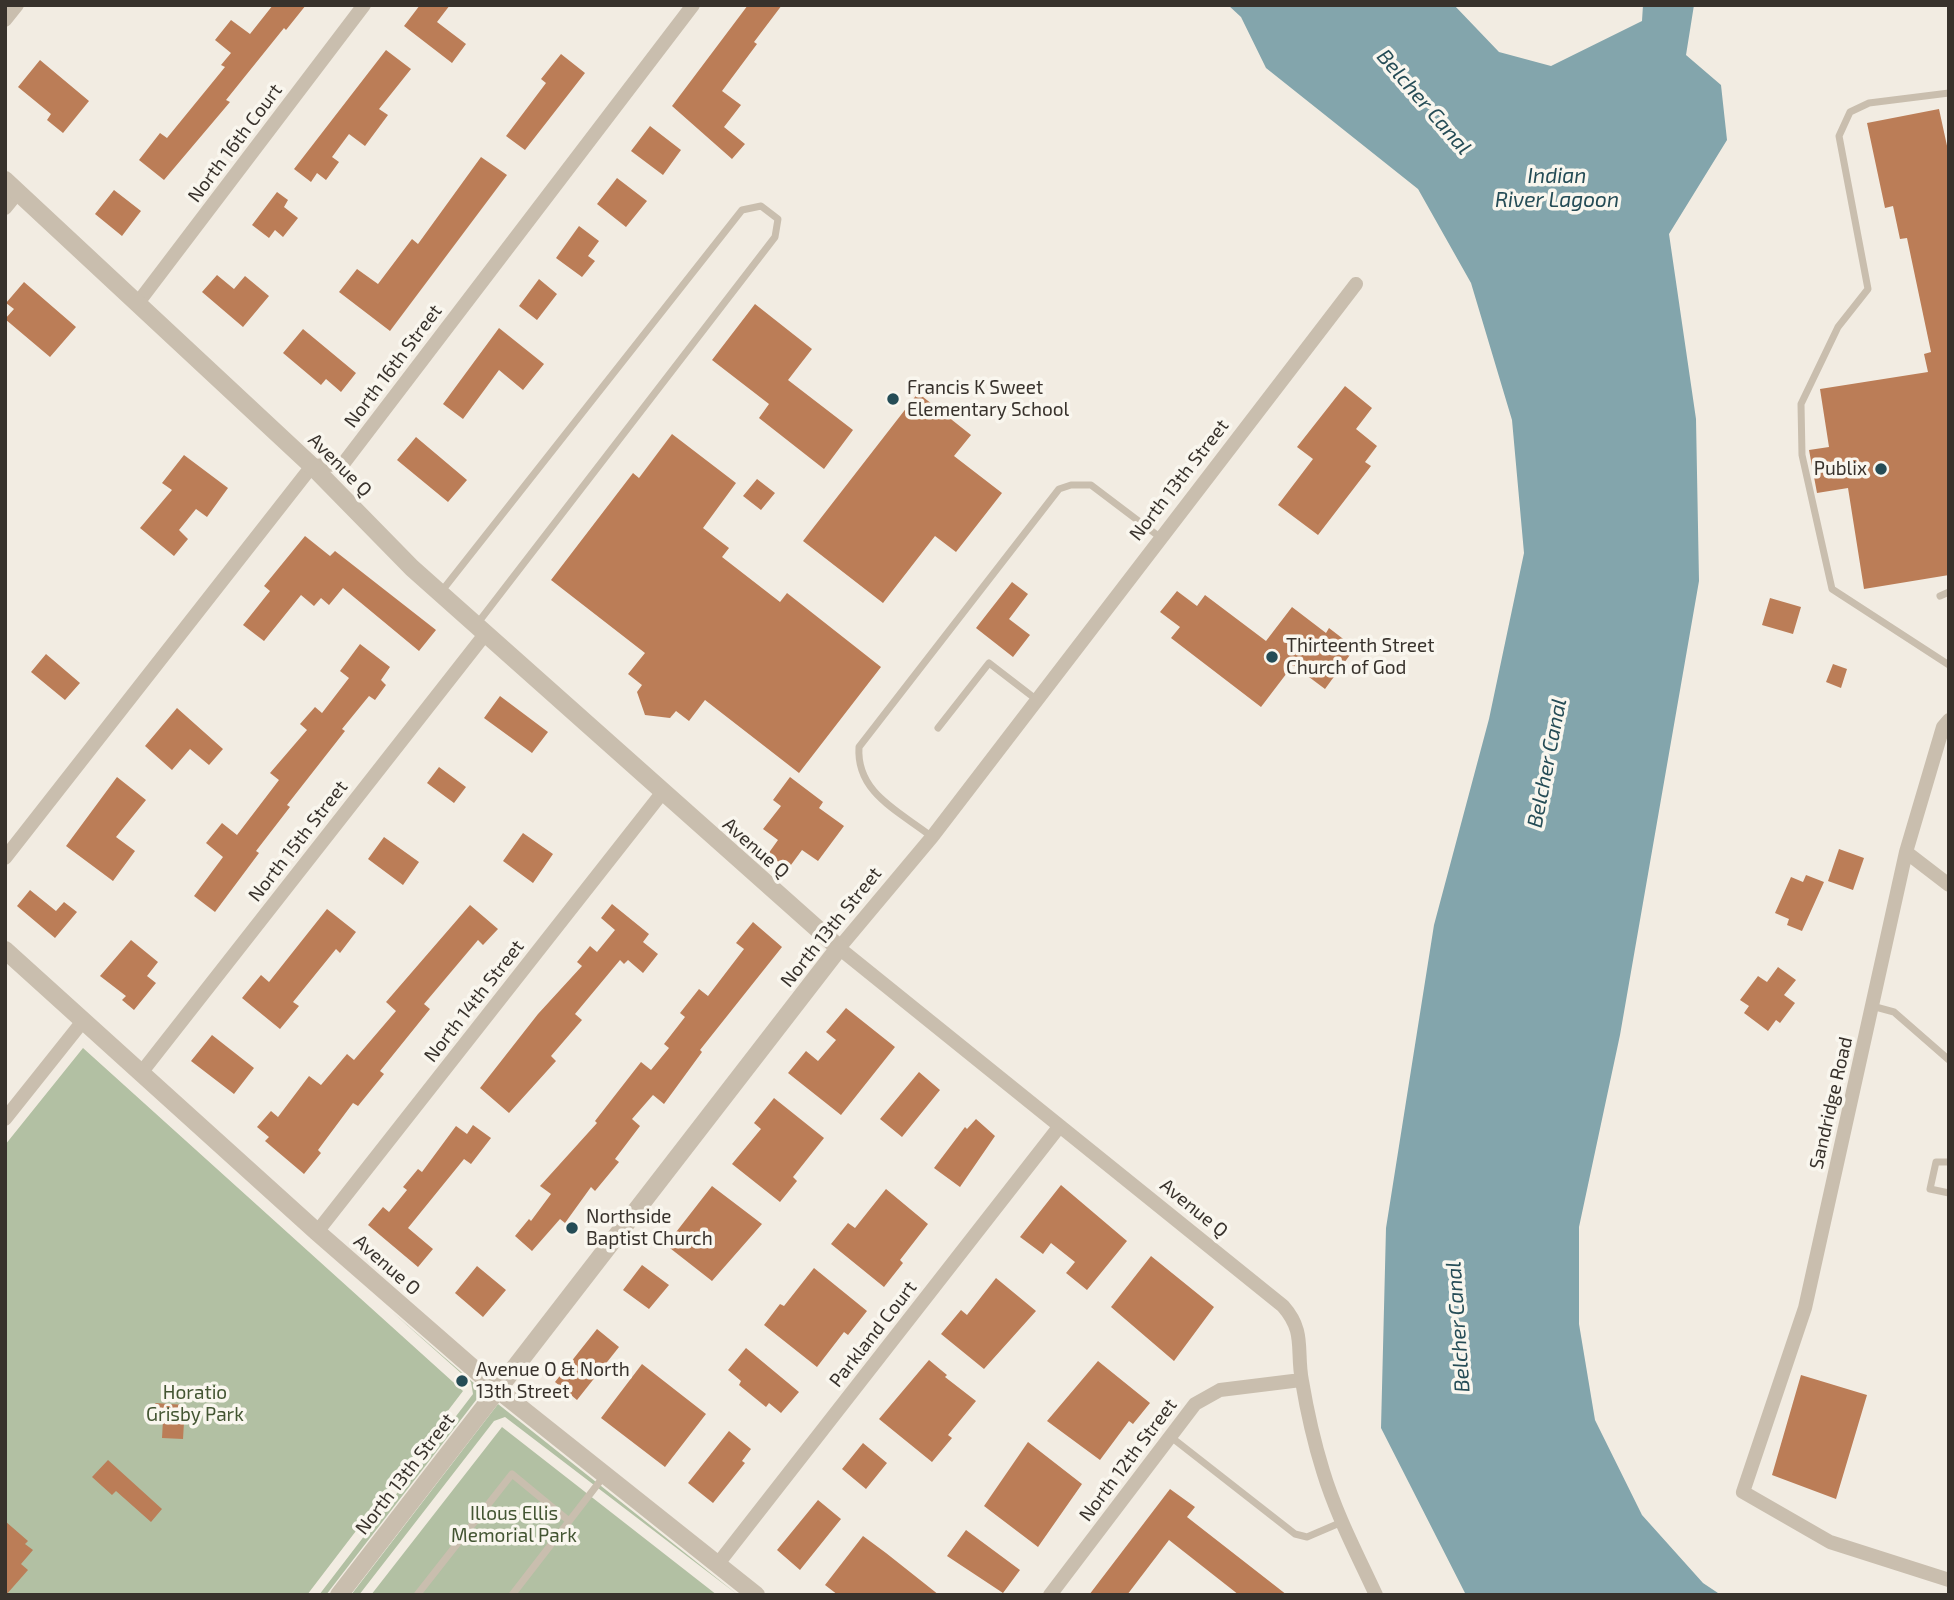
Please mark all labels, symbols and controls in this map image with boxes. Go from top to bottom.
water label: Belcher Canal [1371,44,1477,160]
street label: North 16th Court [183,79,287,207]
water label: Indian River Lagoon [1495,163,1619,213]
street label: North 16th Street [339,300,447,432]
place label: Francis K Sweet Elementary School [907,377,1069,421]
marker: Francis K Sweet Elementary School [885,391,901,407]
street label: North 13th Street [1125,415,1233,545]
street label: Avenue Q [303,428,377,502]
place label: Publix [1814,458,1867,480]
marker: Publix [1873,461,1889,477]
place label: Thirteenth Street Church of God [1286,635,1434,679]
marker: Thirteenth Street Church of God [1264,649,1280,665]
water label: Belcher Canal [1522,696,1572,830]
street label: North 15th Street [244,776,352,906]
street label: Avenue Q [718,813,794,883]
street label: North 13th Street [776,862,886,992]
street label: North 14th Street [419,935,529,1067]
street label: Sandridge Road [1805,1035,1857,1171]
street label: Avenue Q [1156,1174,1232,1242]
place label: Northside Baptist Church [586,1206,713,1250]
marker: Northside Baptist Church [564,1220,580,1236]
street label: Avenue O [349,1230,425,1300]
water label: Belcher Canal [1441,1261,1475,1393]
street label: Parkland Court [824,1276,922,1392]
place label: Avenue O & North 13th Street [476,1359,630,1403]
marker: Avenue O & North 13th Street [454,1373,470,1389]
park label: Horatio Grisby Park [146,1382,244,1426]
street label: North 12th Street [1074,1394,1182,1526]
street label: North 13th Street [351,1409,459,1539]
park label: Illous Ellis Memorial Park [451,1503,577,1547]

